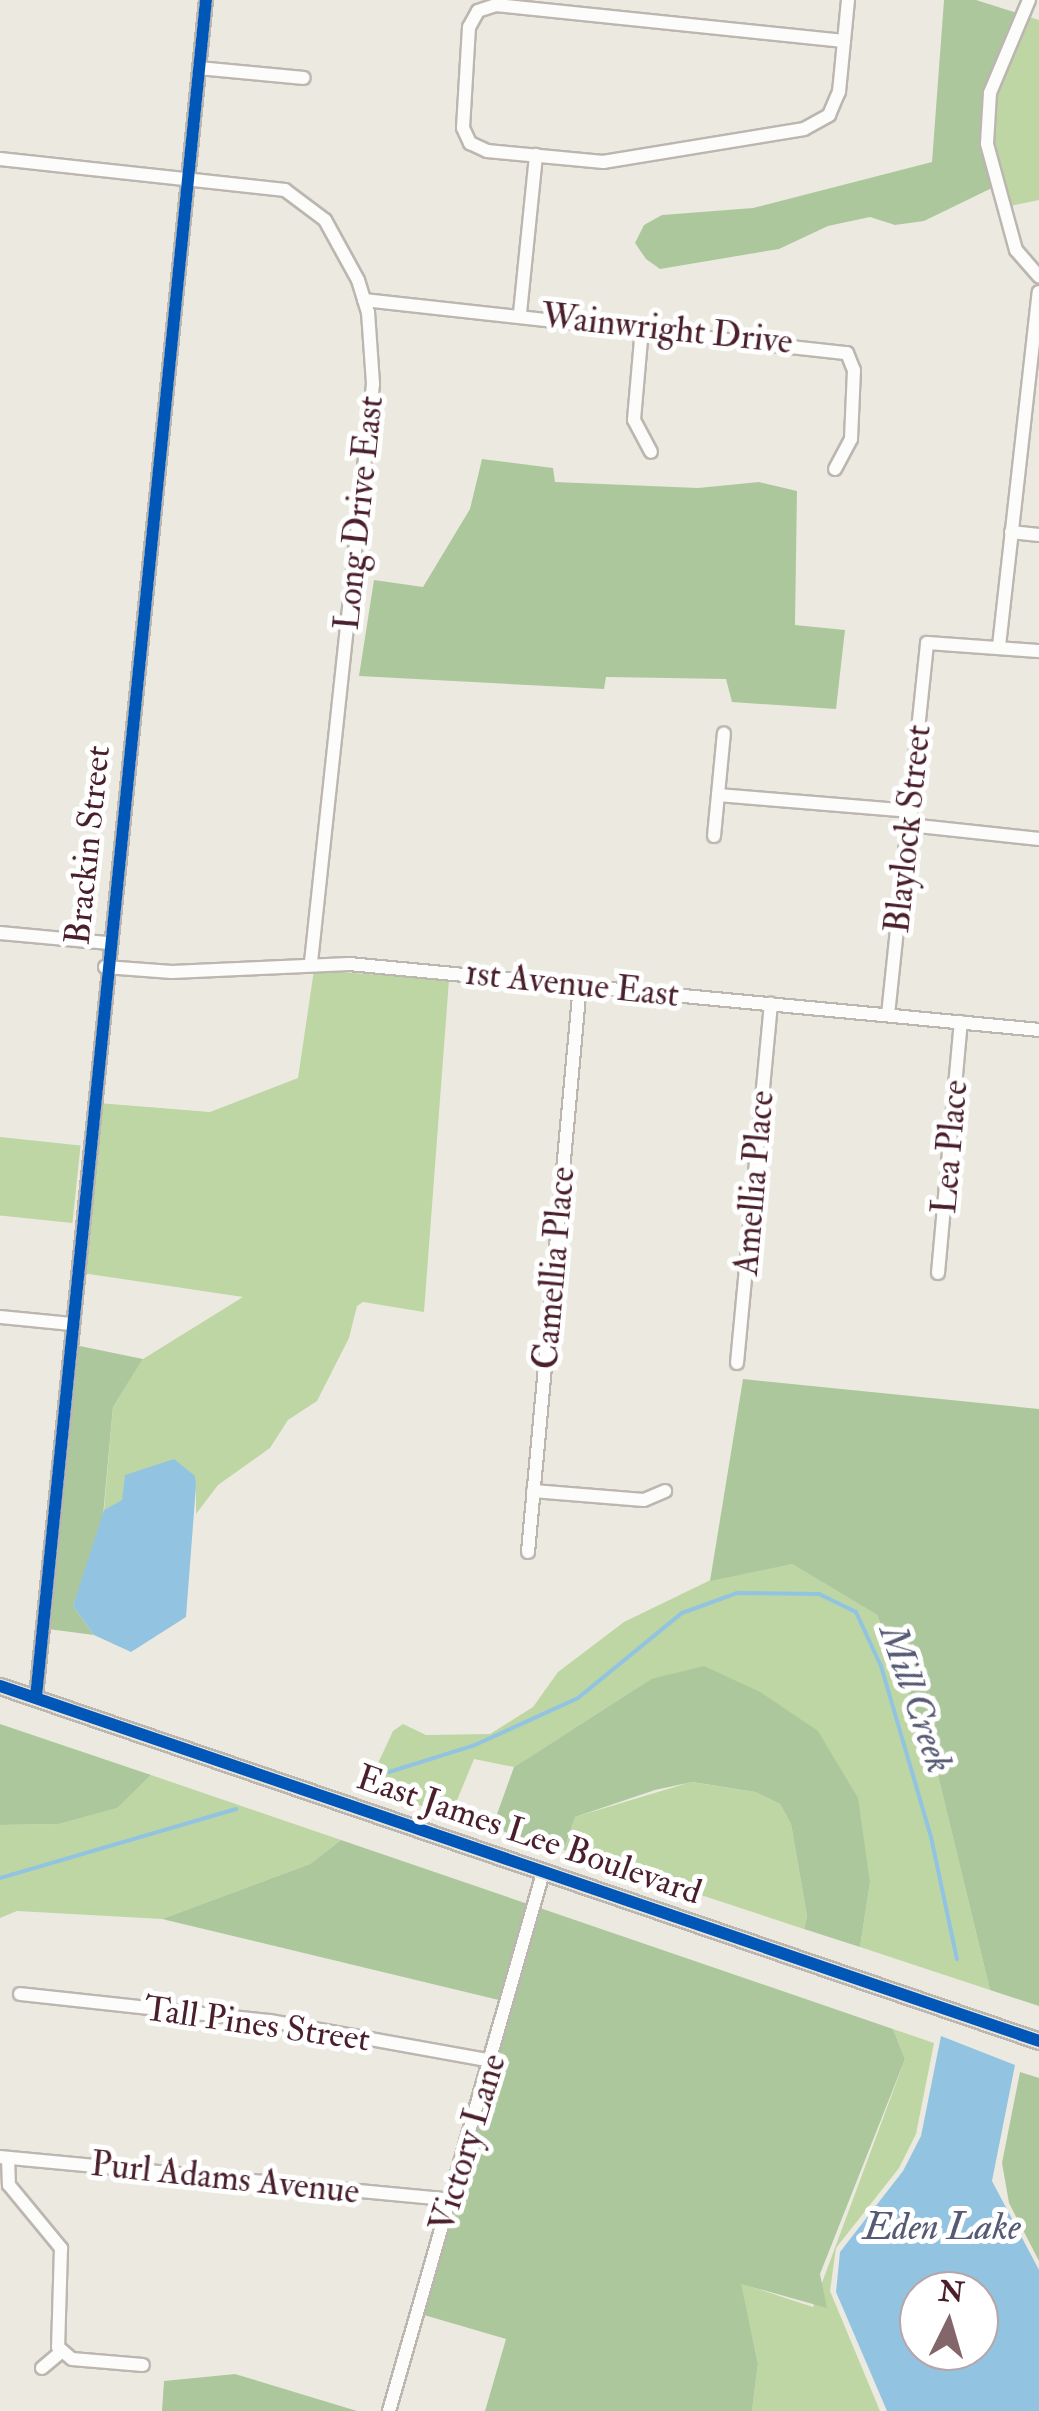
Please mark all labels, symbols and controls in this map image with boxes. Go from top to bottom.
street label: Wainwright Drive [539,295,795,363]
street label: Long Drive East [326,394,392,632]
street label: Blaylock Street [876,723,940,935]
street label: Brackin Street [57,743,119,947]
street label: 1st Avenue East [463,952,681,1016]
street label: Lea Place [923,1078,977,1216]
street label: Amellia Place [725,1089,783,1277]
street label: Camellia Place [524,1165,584,1371]
water label: Mill Creek [868,1619,962,1779]
street label: East James Lee Boulevard [351,1756,707,1914]
street label: Tall Pines Street [141,1987,373,2061]
street label: Victory Lane [421,2049,515,2237]
street label: Purl Adams Avenue [89,2143,361,2213]
water label: Eden Lake [863,2205,1021,2251]
north arrow [899,2271,999,2371]
text: N [937,2274,965,2311]

